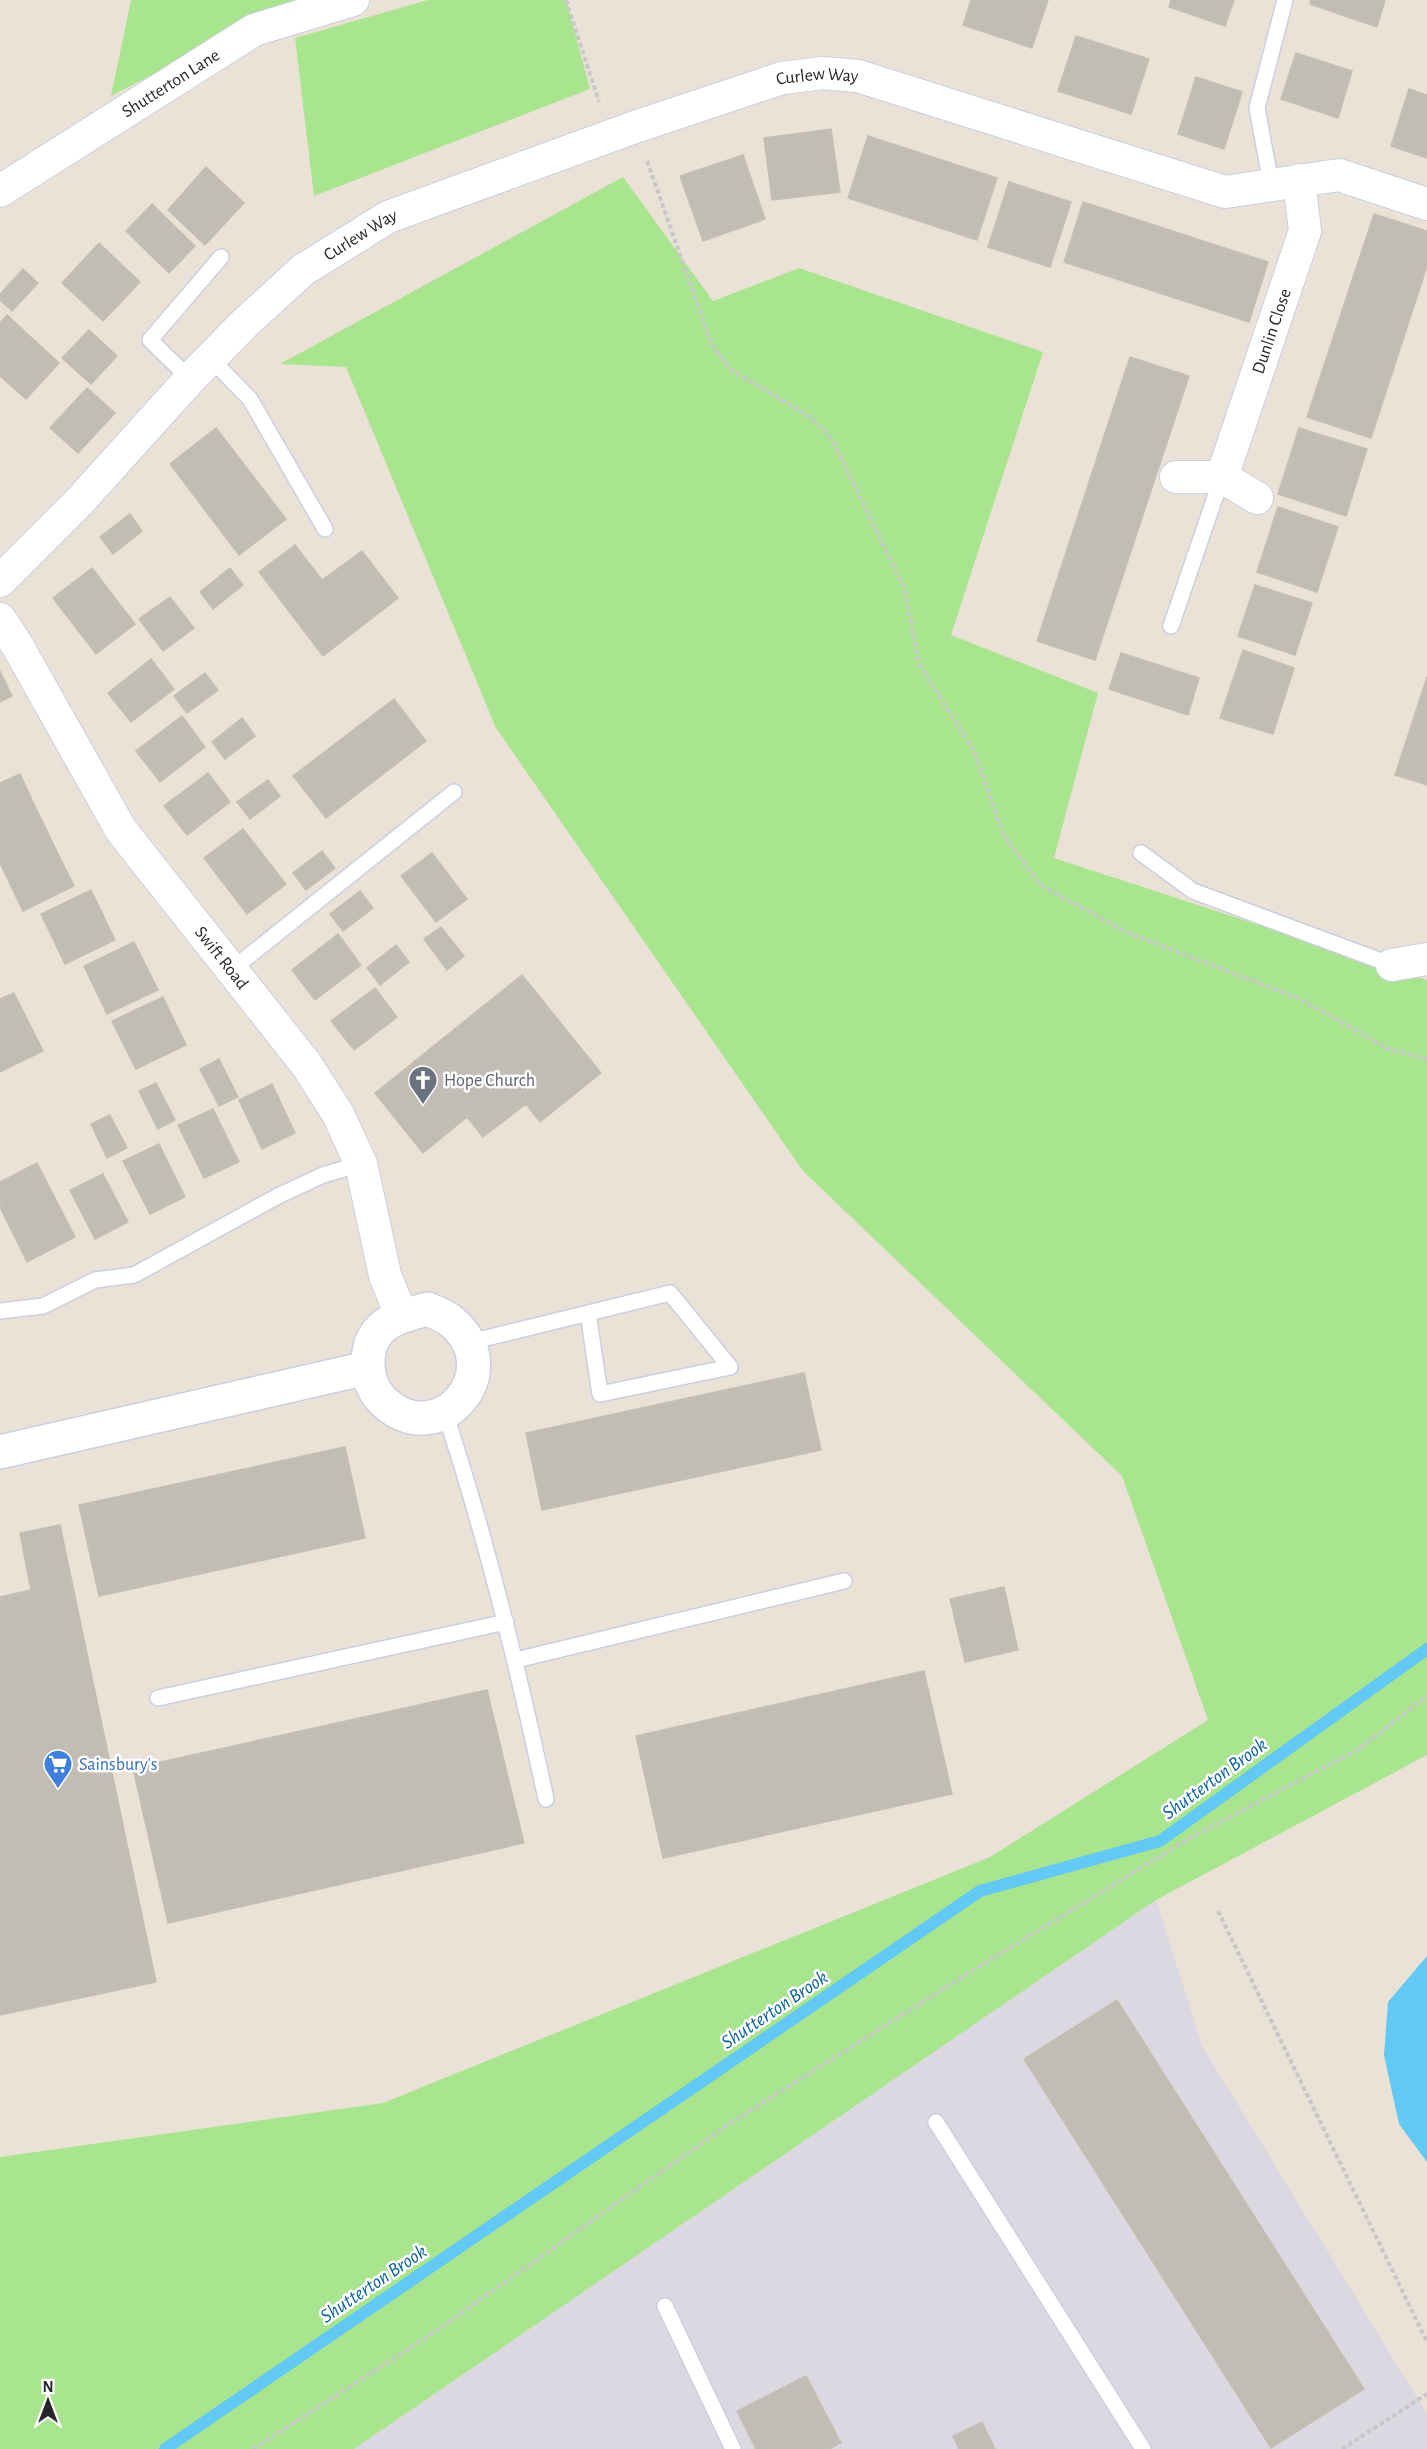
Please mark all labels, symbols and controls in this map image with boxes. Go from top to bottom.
street label: Shutterton Lane [119,46,223,121]
street label: Curlew Way [774,65,859,89]
street label: Curlew Way [321,206,400,265]
street label: Dunlin Close [1249,287,1295,376]
street label: Swift Road [191,923,251,993]
church icon: Hope Church [407,1064,439,1106]
place label: Hope Church [444,1072,535,1090]
water label: Shutterton Brook [1159,1734,1271,1823]
supermarket icon: Sainsbury's [42,1748,74,1790]
place label: Sainsbury's [79,1756,157,1774]
water label: Shutterton Brook [718,1967,831,2053]
water label: Shutterton Brook [317,2241,430,2327]
north arrow [18,2371,78,2431]
text: N [42,2379,54,2395]

